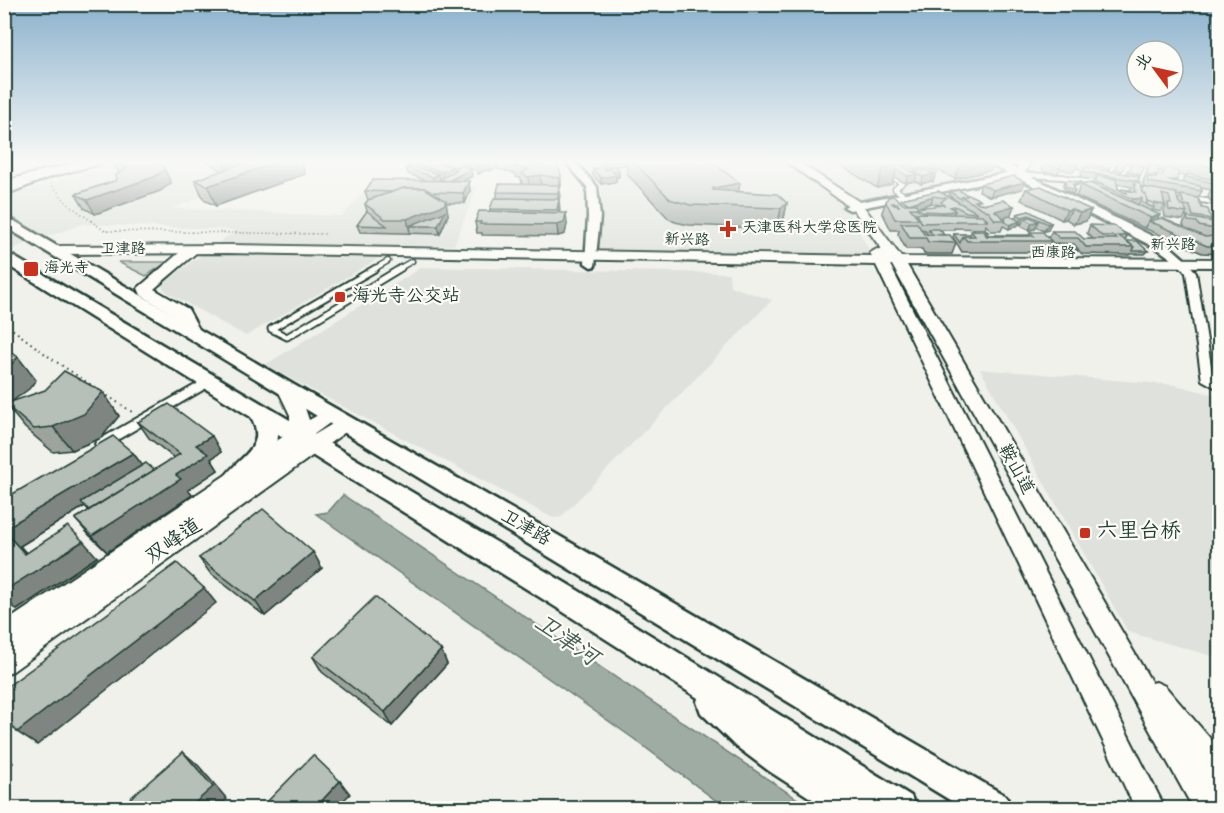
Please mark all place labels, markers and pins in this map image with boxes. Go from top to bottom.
place label: 天津医科大学总医院 [742,219,877,238]
marker: 天津医科大学总医院 [719,220,737,238]
marker: 海光寺 [22,260,40,278]
place label: 海光寺 [44,260,89,278]
place label: 海光寺公交站 [352,286,460,308]
marker: 海光寺公交站 [333,290,347,304]
place label: 六里台桥 [1097,519,1181,546]
marker: 六里台桥 [1078,526,1092,540]

